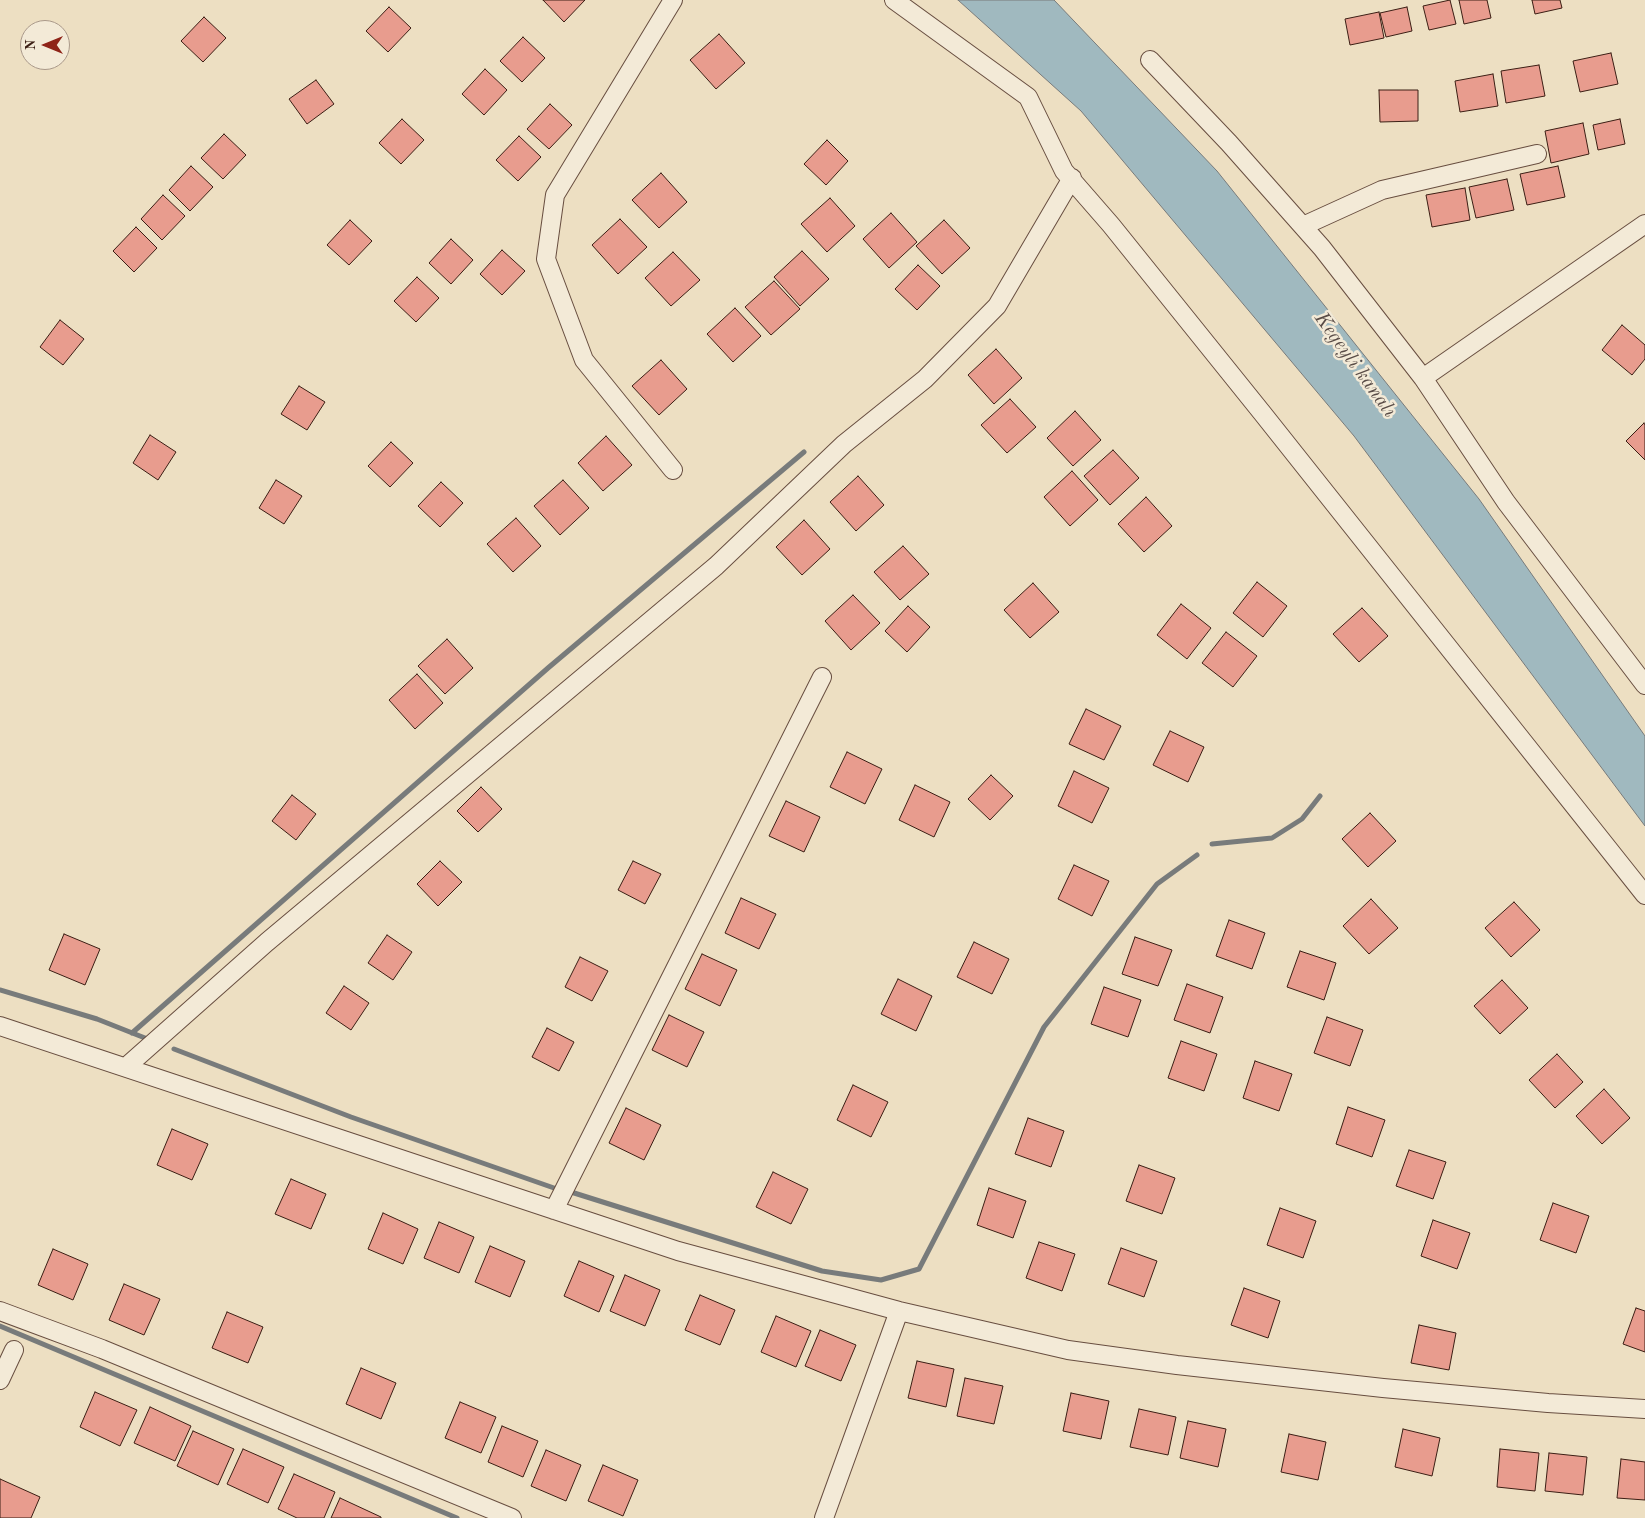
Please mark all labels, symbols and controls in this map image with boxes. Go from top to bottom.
north arrow [20,20,70,70]
text: N [24,40,38,50]
water label: Kegeyli kanalı [1309,308,1401,422]

